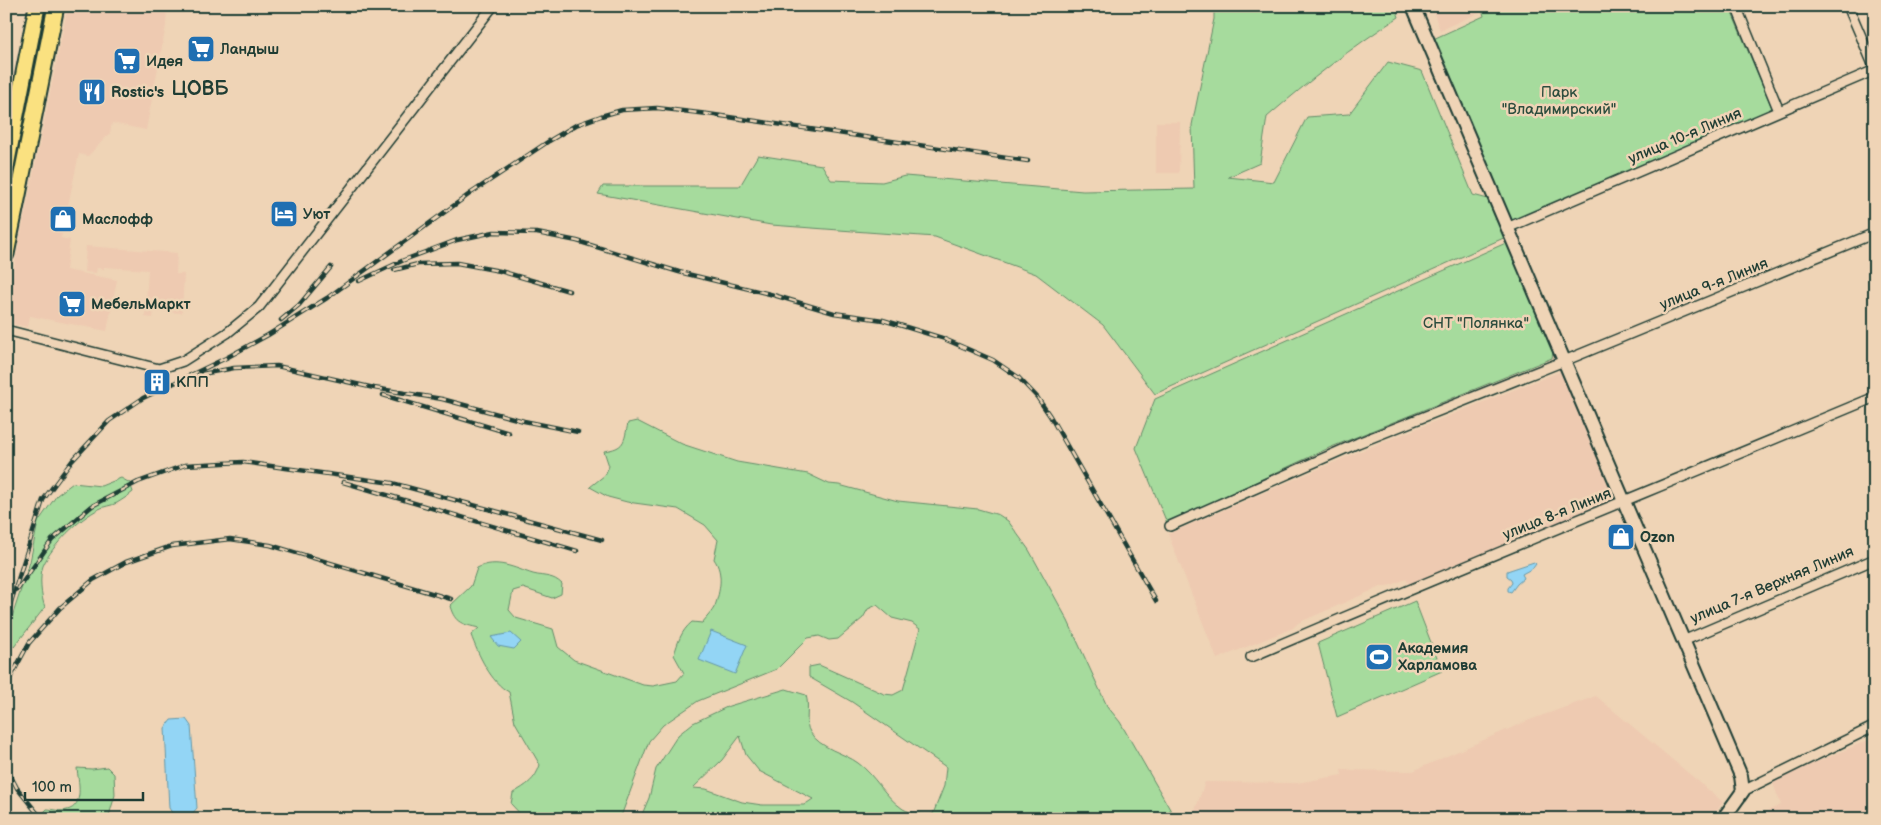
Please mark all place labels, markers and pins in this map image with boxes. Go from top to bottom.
supermarket icon: Ландыш [186,34,216,64]
place label: Ландыш [219,40,279,59]
supermarket icon: Идея [112,46,142,76]
place label: Идея [146,52,183,71]
restaurant icon: Rostic's [77,77,107,107]
place label: Rostic's [111,83,164,102]
hotel icon: Уют [269,199,299,229]
shop icon: Маслофф [48,204,78,234]
place label: Уют [303,205,331,224]
place label: Маслофф [82,210,153,229]
supermarket icon: МебельМаркт [57,289,87,319]
place label: МебельМаркт [91,295,191,314]
building icon: КПП [142,367,172,397]
place label: КПП [176,373,209,392]
shop icon: Ozon [1606,522,1636,552]
place label: Ozon [1640,528,1675,547]
place label: Академия Харламова [1397,639,1477,675]
sports icon: Академия Харламова [1364,642,1394,672]

